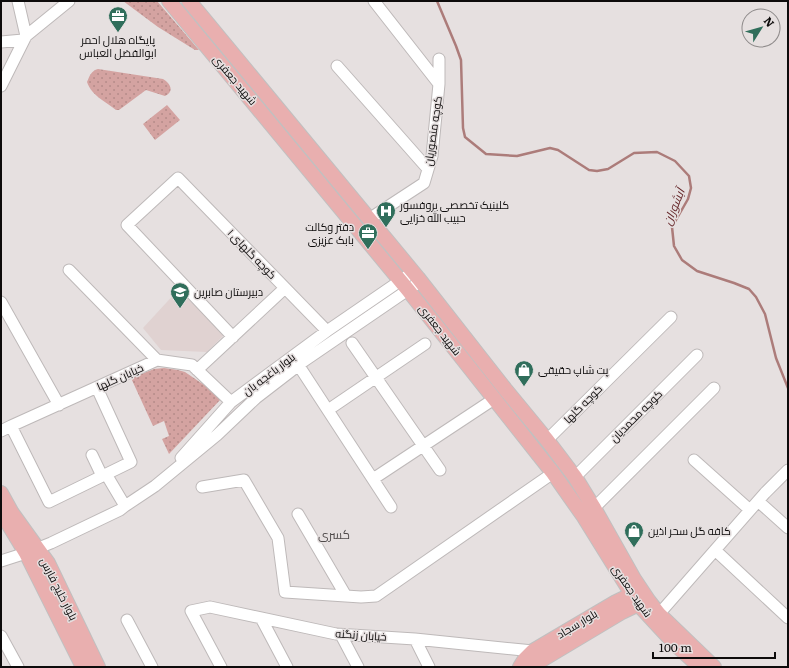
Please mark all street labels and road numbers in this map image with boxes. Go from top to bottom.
street label: شهید جعفری [210,51,261,108]
street label: کوچه منصوریان [419,95,445,167]
street label: کوچه گلهای ۱ [225,224,281,282]
street label: شهید جعفری [416,300,466,358]
street label: بلوار باغچه بان [239,348,298,398]
street label: خیابان گلها [94,359,146,393]
street label: کوچه گلها [559,380,605,426]
street label: کوچه محمدیان [605,385,665,445]
street label: بلوار خلیج فارس [36,554,83,623]
street label: شهید جعفری [609,561,657,620]
street label: بلوار سجاد [553,605,600,642]
street label: خیابان زنگنه [335,624,387,644]

